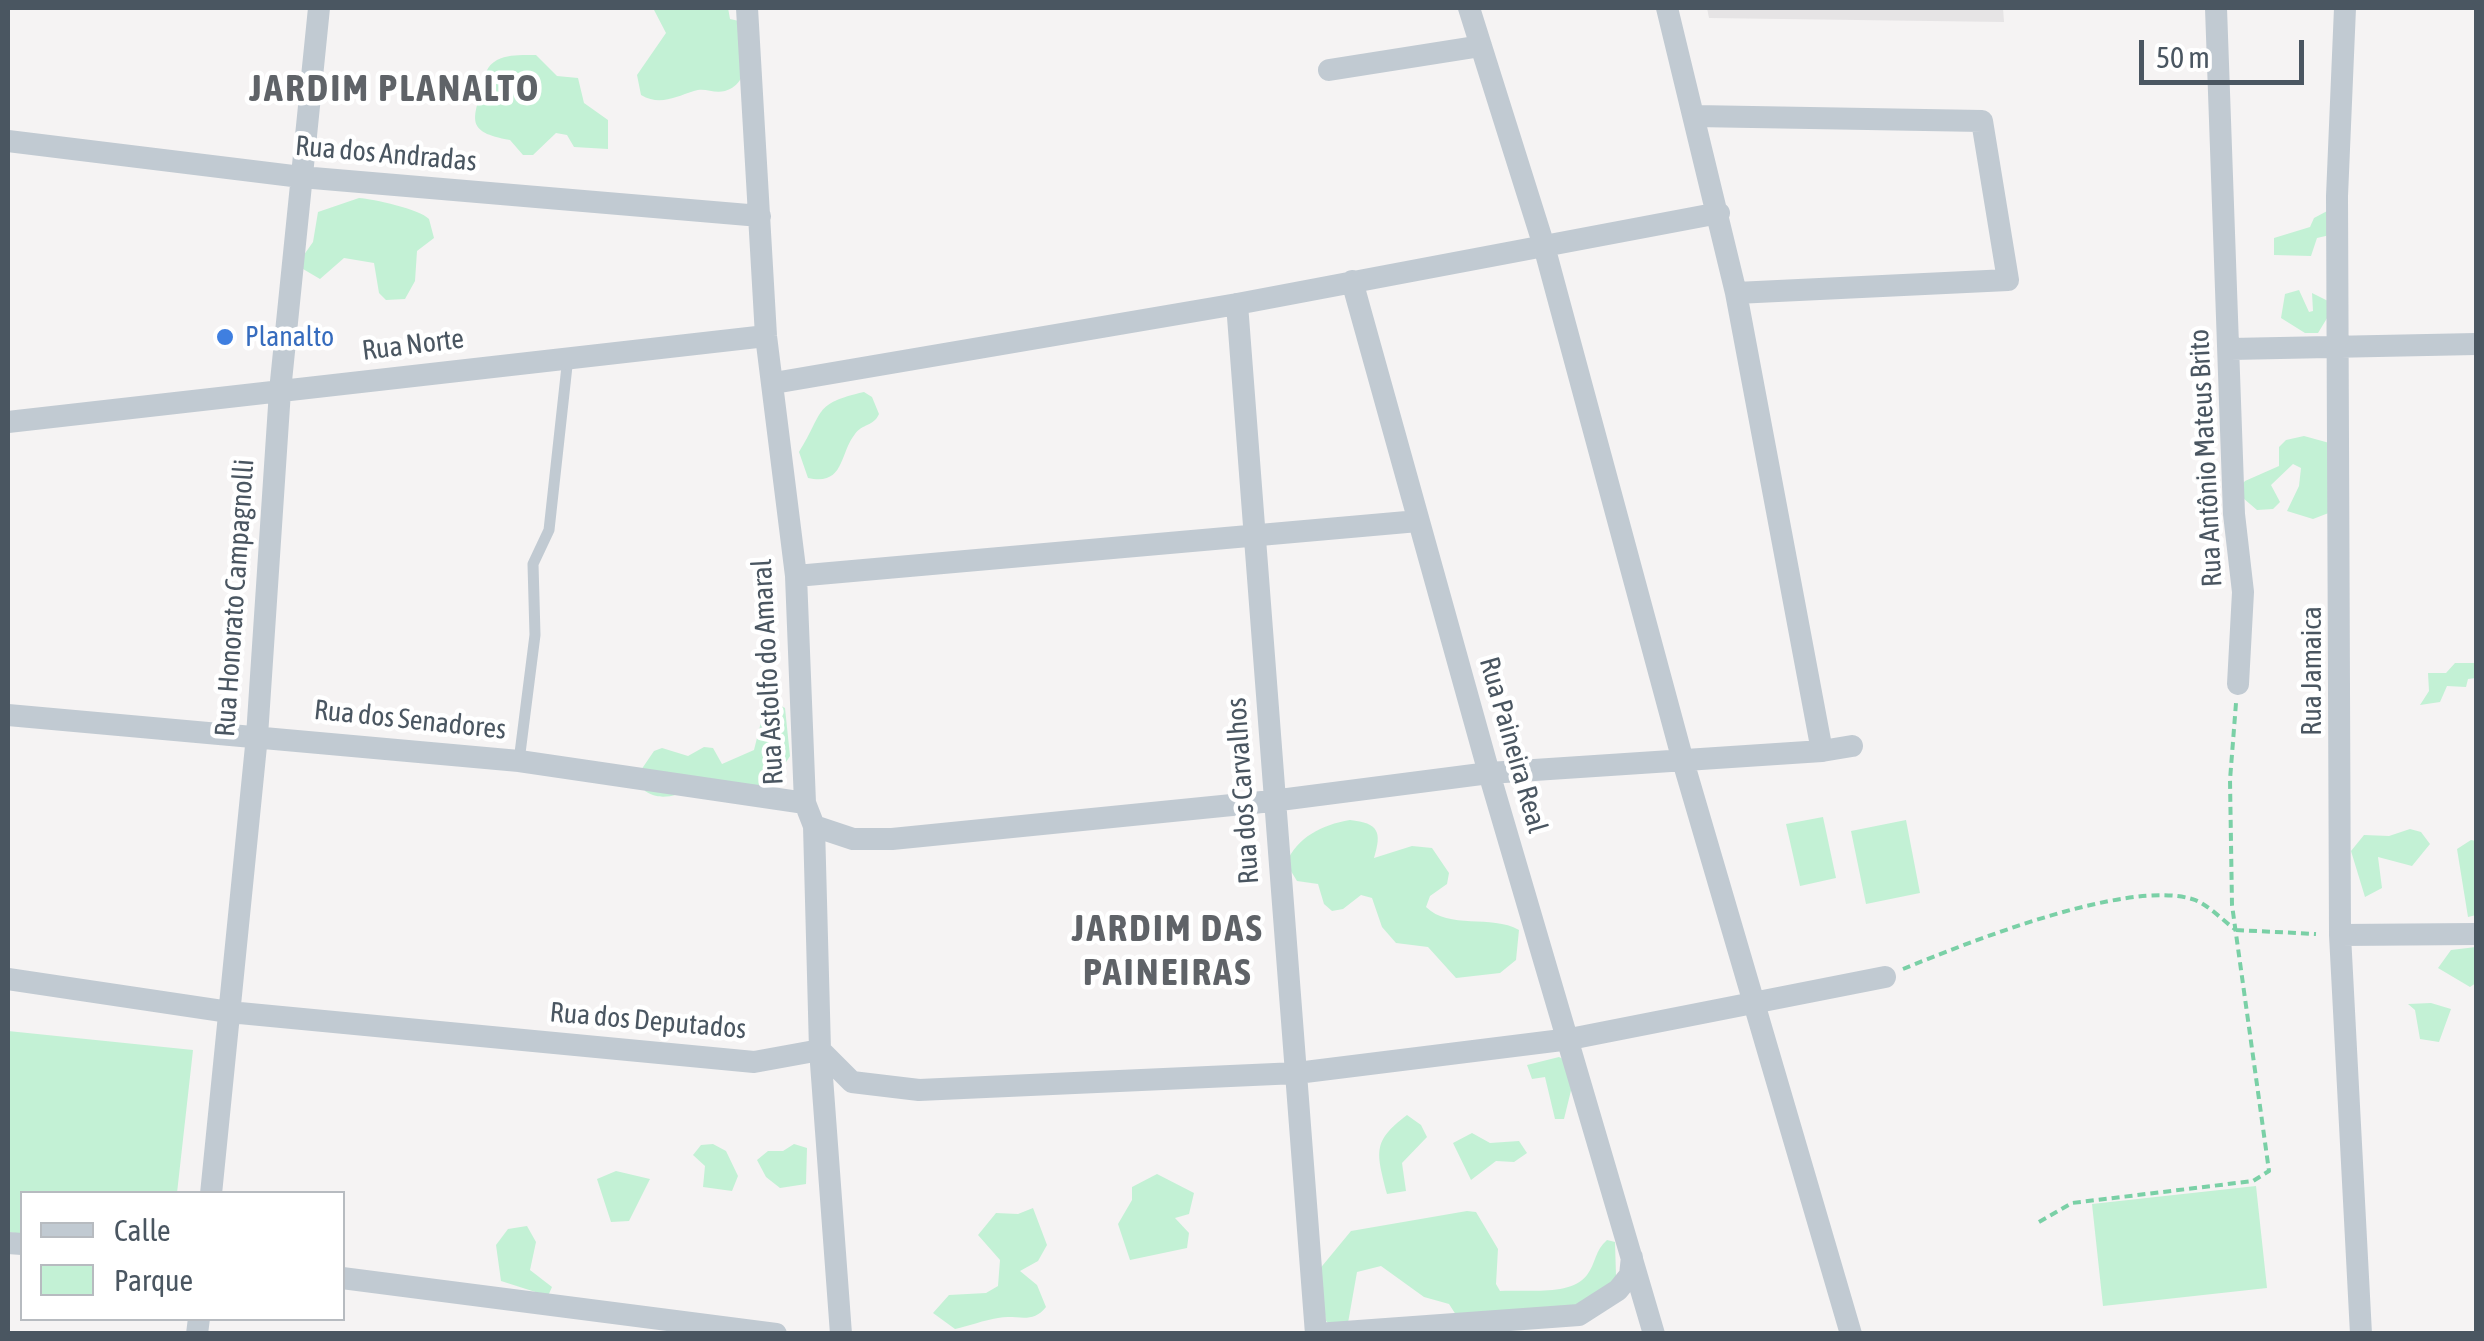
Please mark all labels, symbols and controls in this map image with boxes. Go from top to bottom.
scale bar [2144,20,2309,82]
text: 50 m [2156,40,2210,74]
district label: JARDIM PLANALTO [249,66,541,112]
street label: Rua dos Andradas [294,129,478,179]
place label: Planalto [245,320,334,354]
street label: Rua Norte [360,322,466,368]
marker: Planalto [214,326,236,348]
street label: Rua Antônio Mateus Brito [2182,328,2230,588]
street label: Rua Honorato Campagnolli [209,458,261,738]
street label: Rua Astolfo do Amaral [745,558,791,786]
street label: Rua Jamaica [2295,606,2329,736]
street label: Rua Paineira Real [1472,653,1554,837]
street label: Rua dos Senadores [312,693,508,747]
street label: Rua dos Carvalhos [1220,697,1266,885]
district label: JARDIM DAS PAINEIRAS [1072,906,1264,996]
street label: Rua dos Deputados [548,996,748,1046]
legend [20,1191,345,1321]
text: Calle [114,1213,171,1247]
text: Parque [114,1263,193,1297]

